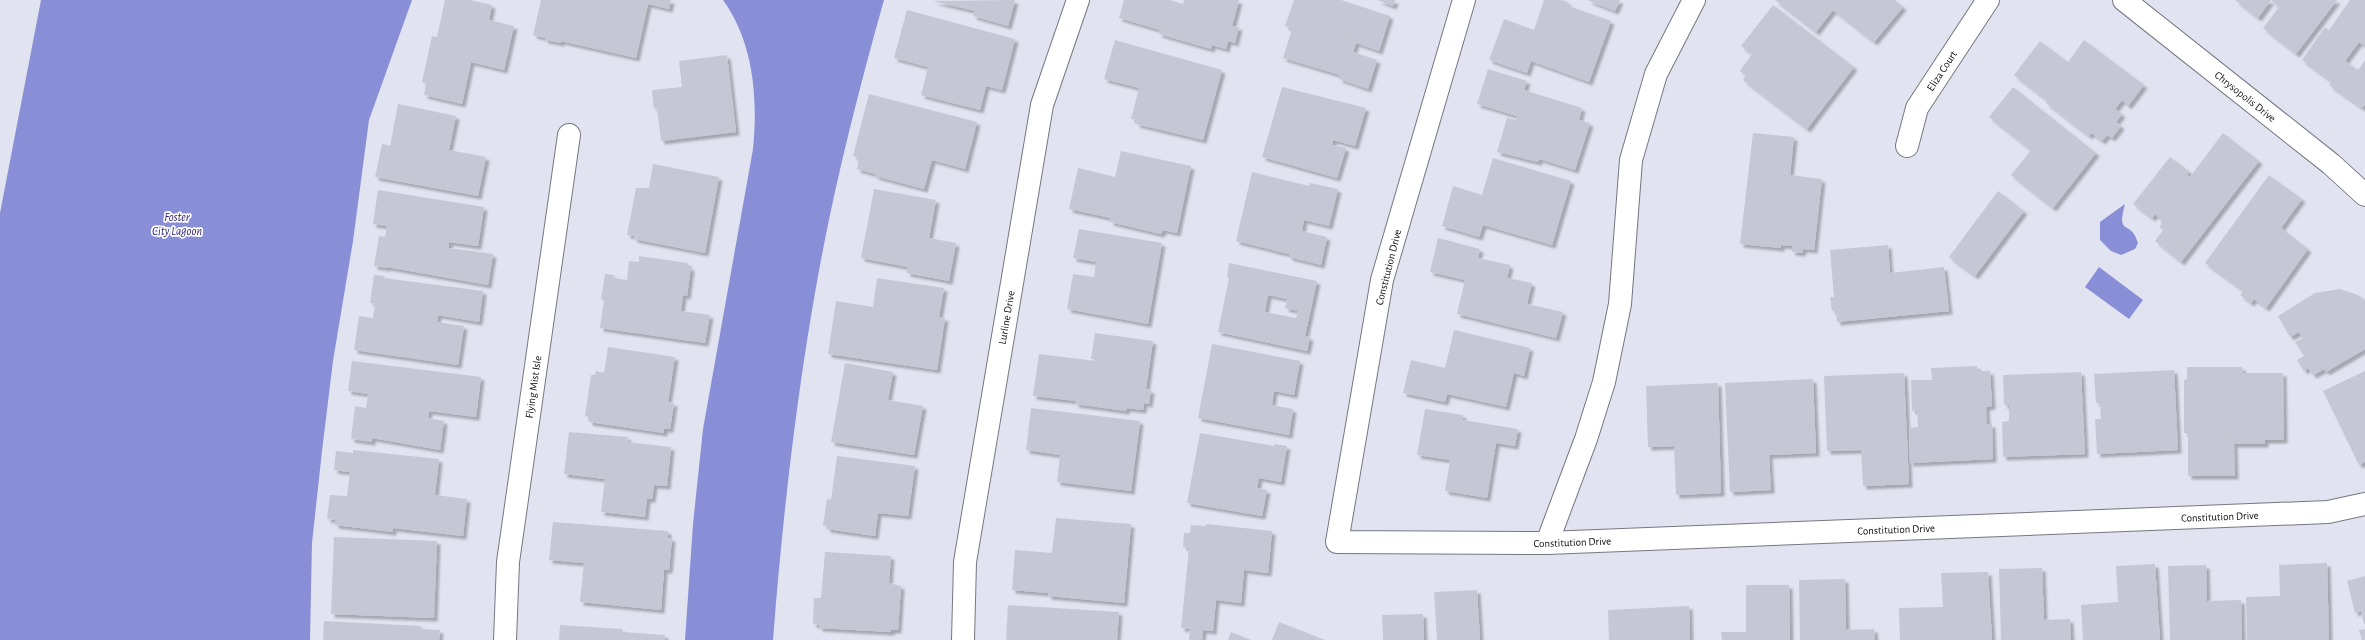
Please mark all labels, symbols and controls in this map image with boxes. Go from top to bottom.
street label: Eliza Court [1925,48,1959,93]
street label: Chrysopolis Drive [2213,69,2278,124]
water label: Foster City Lagoon [152,211,202,237]
street label: Constitution Drive [1374,228,1403,306]
street label: Lurline Drive [997,290,1017,345]
street label: Flying Mist Isle [524,355,543,419]
street label: Constitution Drive [2181,510,2259,524]
street label: Constitution Drive [1857,523,1935,537]
street label: Constitution Drive [1533,535,1611,549]

